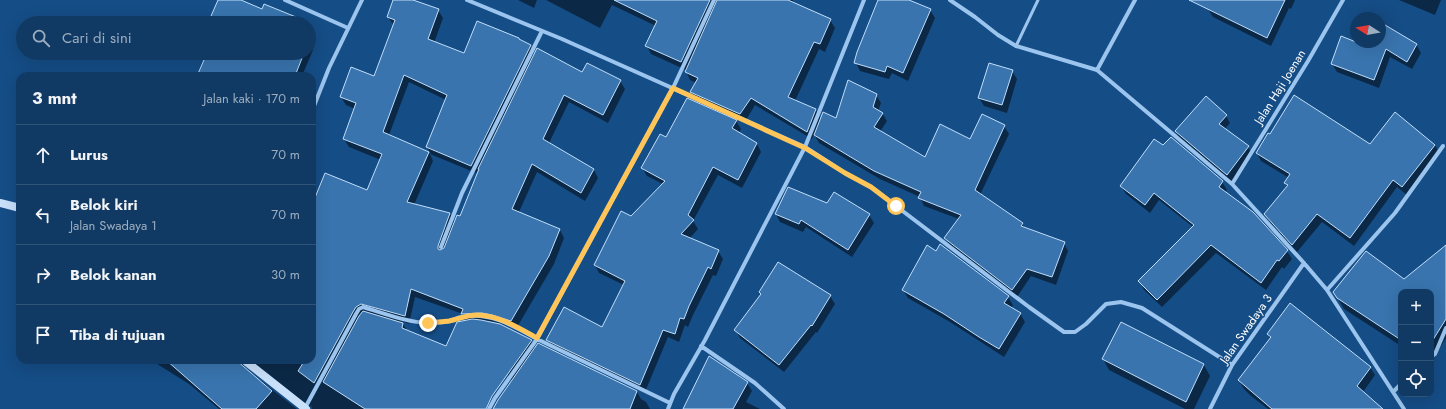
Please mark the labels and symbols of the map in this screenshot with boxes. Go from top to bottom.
north arrow [1350,12,1386,48]
street label: Jalan Haji Joenan [1249,46,1310,130]
route start [887,197,905,215]
street label: Jalan Swadaya 3 [1214,290,1277,369]
route end [419,314,437,332]

